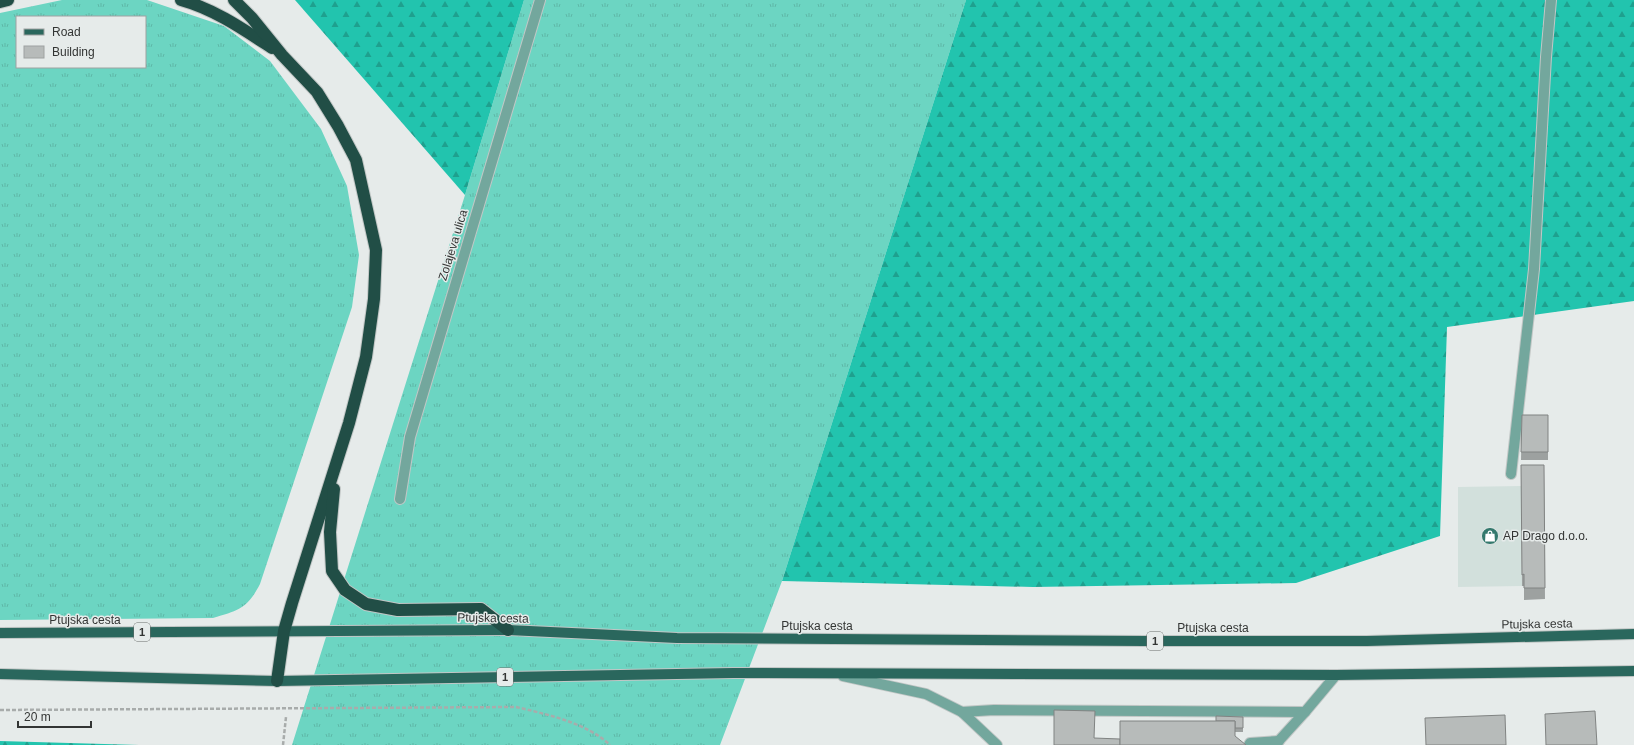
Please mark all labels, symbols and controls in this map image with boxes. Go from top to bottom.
legend [16,16,146,68]
text: Road [52,25,81,39]
text: Building [52,45,95,59]
street label: Zolajeva ulica [436,208,471,282]
shop icon: AP Drago d.o.o. [1480,526,1500,546]
place label: AP Drago d.o.o. [1503,529,1588,543]
street label: Ptujska cesta [457,610,529,626]
street label: Ptujska cesta [49,613,121,627]
street label: Ptujska cesta [1501,616,1573,632]
street label: Ptujska cesta [781,619,853,633]
street label: Ptujska cesta [1177,621,1249,635]
road number: 1 [134,623,150,641]
road number: 1 [1147,632,1163,650]
road number: 1 [497,668,513,686]
scale bar [18,703,91,729]
text: 20 m [24,710,51,724]

